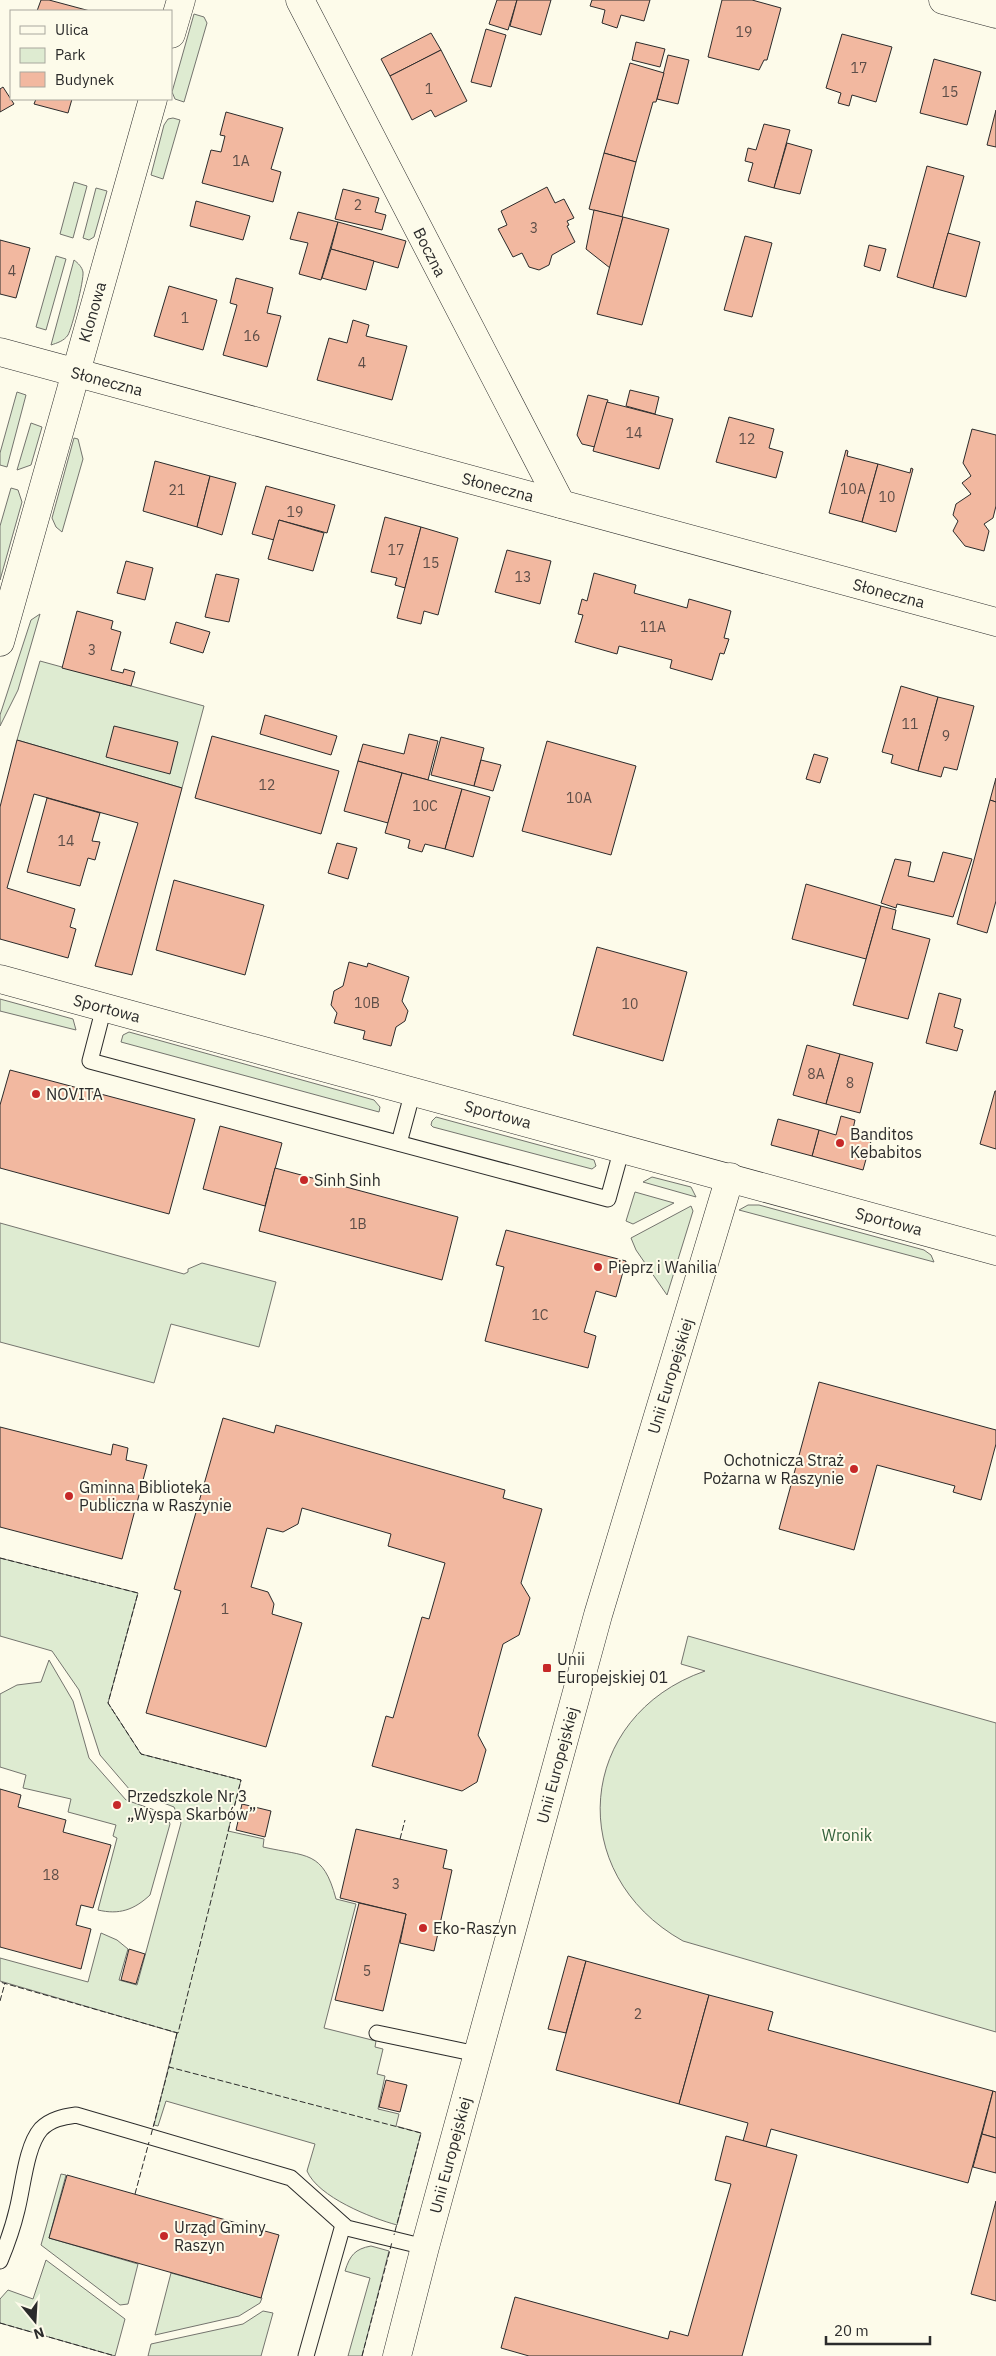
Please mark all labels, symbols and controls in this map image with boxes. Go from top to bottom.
legend [10,10,172,100]
text: Ulica [55,20,89,39]
house number: 19 [736,23,752,41]
text: Park [55,45,85,64]
house number: 17 [851,59,867,77]
text: Budynek [55,70,114,89]
house number: 1 [425,80,433,98]
house number: 15 [942,83,958,101]
house number: 1A [232,152,250,170]
house number: 2 [354,196,362,214]
house number: 3 [530,219,538,237]
street label: Boczna [409,224,451,280]
house number: 4 [8,262,16,280]
street label: Klonowa [74,279,110,345]
house number: 1 [181,309,189,327]
house number: 16 [244,327,260,345]
house number: 4 [358,354,366,372]
street label: Słoneczna [69,362,146,400]
house number: 14 [626,424,642,442]
house number: 12 [739,430,755,448]
street label: Słoneczna [460,468,537,506]
house number: 10A [840,480,866,498]
house number: 21 [169,481,185,499]
house number: 10 [879,488,895,506]
house number: 19 [287,503,303,521]
house number: 17 [388,541,404,559]
house number: 15 [423,554,439,572]
house number: 13 [515,568,531,586]
street label: Słoneczna [851,574,928,612]
house number: 11A [640,618,666,636]
house number: 3 [88,641,96,659]
house number: 11 [902,715,918,733]
house number: 9 [942,727,950,745]
house number: 12 [259,776,275,794]
house number: 10A [566,789,592,807]
house number: 10C [412,797,438,815]
house number: 14 [58,832,74,850]
street label: Sportowa [71,989,143,1027]
house number: 10B [354,994,380,1012]
house number: 10 [622,995,638,1013]
house number: 8A [807,1065,825,1083]
house number: 8 [846,1074,854,1092]
place label: NOVITA [46,1084,103,1104]
marker: NOVITA [30,1088,42,1100]
street label: Sportowa [462,1095,534,1133]
place label: Banditos Kebabitos [850,1124,922,1162]
marker: Banditos Kebabitos [834,1137,846,1149]
place label: Sinh Sinh [314,1170,381,1190]
marker: Sinh Sinh [298,1174,310,1186]
street label: Sportowa [853,1202,925,1240]
house number: 1B [349,1215,367,1233]
place label: Pieprz i Wanilia [608,1257,718,1277]
marker: Pieprz i Wanilia [592,1261,604,1273]
house number: 1C [531,1306,549,1324]
street label: Unii Europejskiej [643,1316,697,1436]
place label: Ochotnicza Straż Pożarna w Raszynie [703,1450,844,1488]
marker: Ochotnicza Straż Pożarna w Raszynie [848,1463,860,1475]
place label: Gminna Biblioteka Publiczna w Raszynie [79,1477,232,1515]
marker: Gminna Biblioteka Publiczna w Raszynie [63,1490,75,1502]
house number: 1 [221,1600,229,1618]
place label: Unii Europejskiej 01 [557,1649,668,1687]
marker: Unii Europejskiej 01 [541,1662,553,1674]
street label: Unii Europejskiej [532,1704,582,1826]
place label: Przedszkole Nr 3 „Wyspa Skarbów” [127,1786,256,1824]
marker: Przedszkole Nr 3 „Wyspa Skarbów” [111,1799,123,1811]
park label: Wronik [822,1825,873,1845]
house number: 18 [43,1866,59,1884]
house number: 3 [392,1875,400,1893]
place label: Eko-Raszyn [433,1918,517,1938]
marker: Eko-Raszyn [417,1922,429,1934]
house number: 5 [363,1962,371,1980]
house number: 2 [634,2005,642,2023]
street label: Unii Europejskiej [425,2094,475,2216]
place label: Urząd Gminy Raszyn [174,2217,266,2255]
marker: Urząd Gminy Raszyn [158,2230,170,2242]
north arrow [10,2296,60,2346]
scale bar [826,2314,930,2346]
text: 20 m [834,2321,869,2340]
text: N [31,2323,47,2343]

